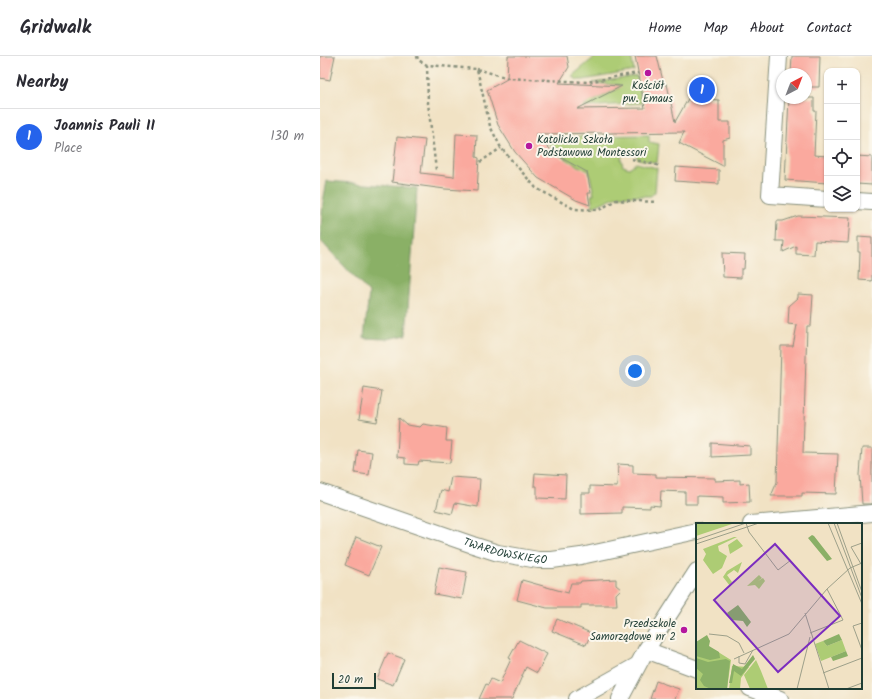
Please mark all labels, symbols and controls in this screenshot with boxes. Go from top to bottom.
text: Gridwalk [20,13,91,43]
text: Home [648,17,682,39]
text: Map [704,17,728,39]
text: About [750,17,784,39]
text: Contact [806,17,852,39]
marker: Kościół pw. Emaus [643,68,653,78]
north arrow [776,68,812,104]
map controls [824,68,860,212]
button: + [824,68,860,104]
text: Nearby [16,69,68,96]
pin: 1 [689,75,715,105]
place label: Kościół pw. Emaus [622,77,673,108]
button: − [824,104,860,140]
text: Joannis Pauli II [54,114,155,138]
text: 1 [27,126,31,147]
text: 130 m [270,126,304,147]
place label: Katolicka Szkoła Podstawowa Montessori [537,131,647,162]
text: Place [54,138,82,159]
button: locate [824,140,860,176]
marker: Katolicka Szkoła Podstawowa Montessori [524,141,534,151]
button: layers [824,176,860,212]
your location [625,361,645,381]
inset map [696,523,862,689]
street label: TWARDOWSKIEGO [461,533,547,569]
place label: Przedszkole Samorządowe nr 2 [590,615,676,646]
marker: Przedszkole Samorządowe nr 2 [679,625,689,635]
scale bar [332,671,376,690]
text: 20 m [338,671,363,689]

